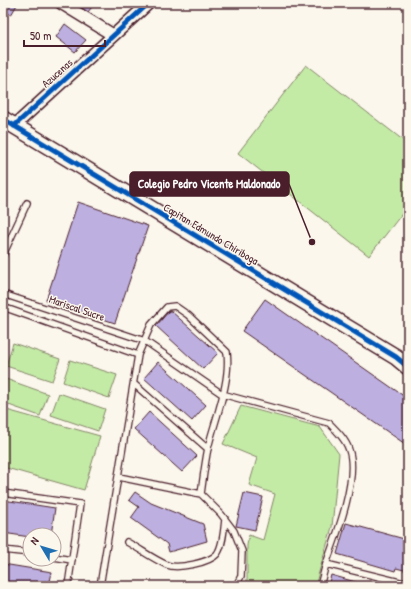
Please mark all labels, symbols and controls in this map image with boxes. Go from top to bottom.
scale bar [24,22,105,48]
text: 50 m [30,27,51,44]
street label: Azucenas [39,56,75,90]
callout: Colegio Pedro Vicente Maldonado [130,172,289,196]
text: Colegio Pedro Vicente Maldonado [138,175,280,193]
street label: Capitan Edmundo Chiriboga [161,200,262,268]
street label: Mariscal Sucre [47,292,107,324]
north arrow [22,527,62,567]
text: N [27,534,42,547]

